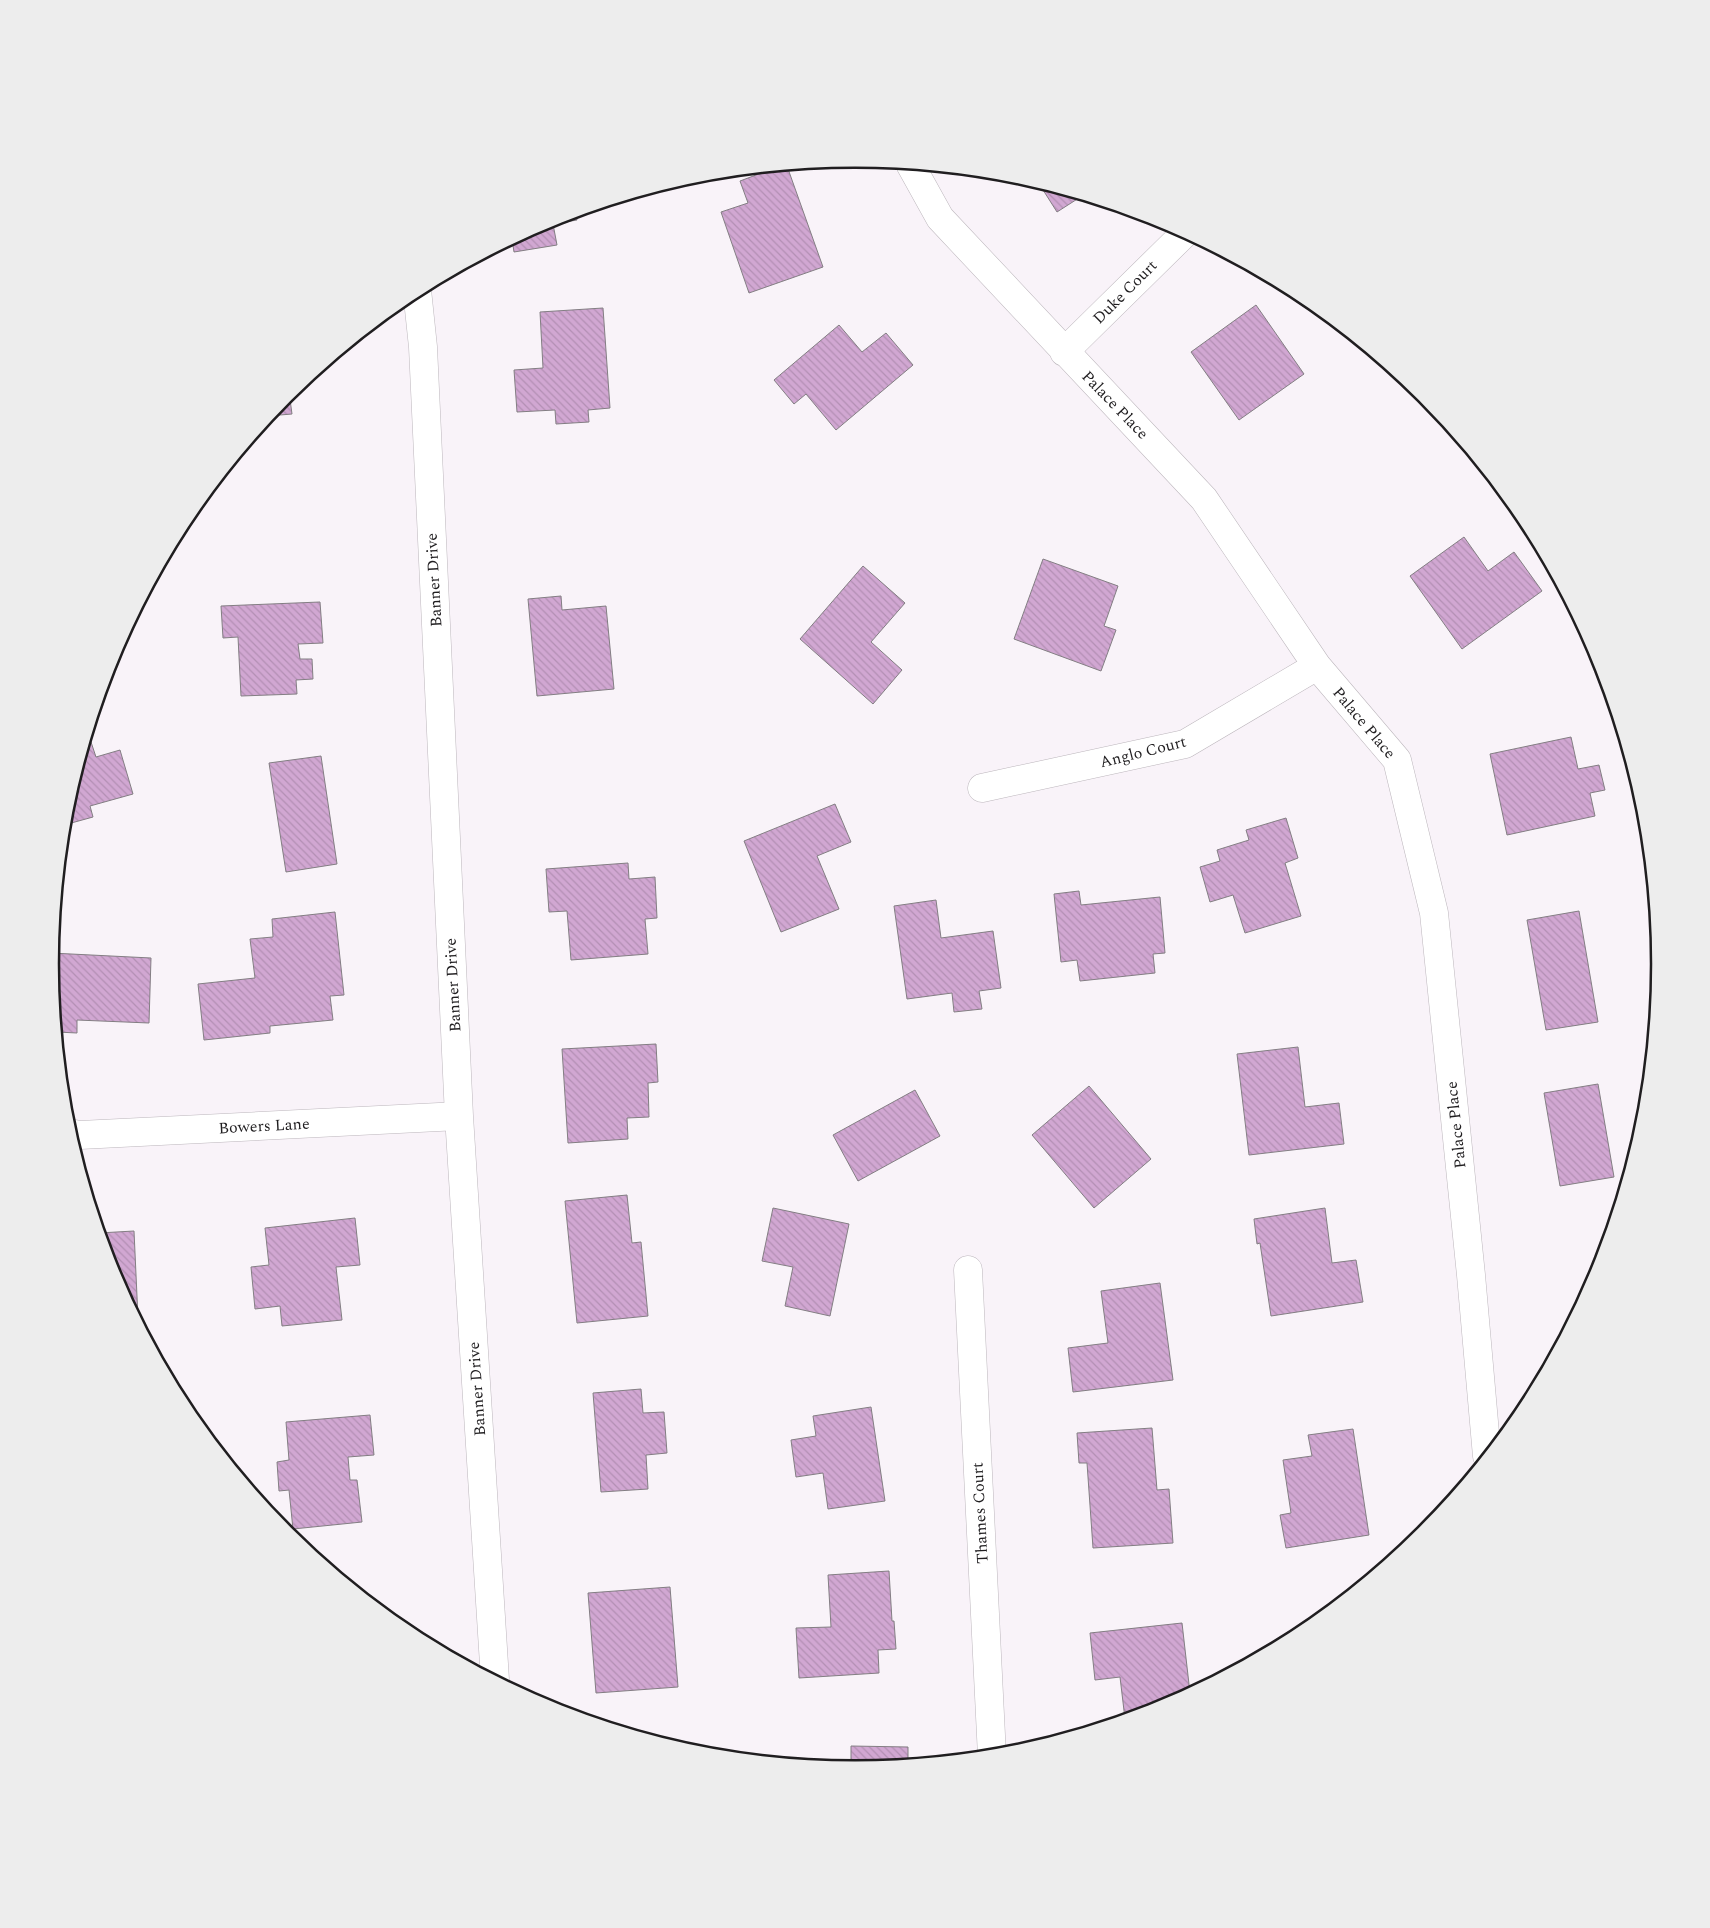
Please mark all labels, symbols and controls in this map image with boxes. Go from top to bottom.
street label: Duke Court [1087,254,1163,330]
street label: Palace Place [1076,365,1154,445]
street label: Banner Drive [420,532,448,628]
street label: Palace Place [1327,682,1401,764]
street label: Anglo Court [1097,730,1189,774]
street label: Banner Drive [439,937,467,1033]
street label: Palace Place [1439,1080,1473,1170]
street label: Bowers Lane [218,1112,310,1140]
street label: Banner Drive [462,1341,492,1437]
street label: Thames Court [965,1461,995,1564]

